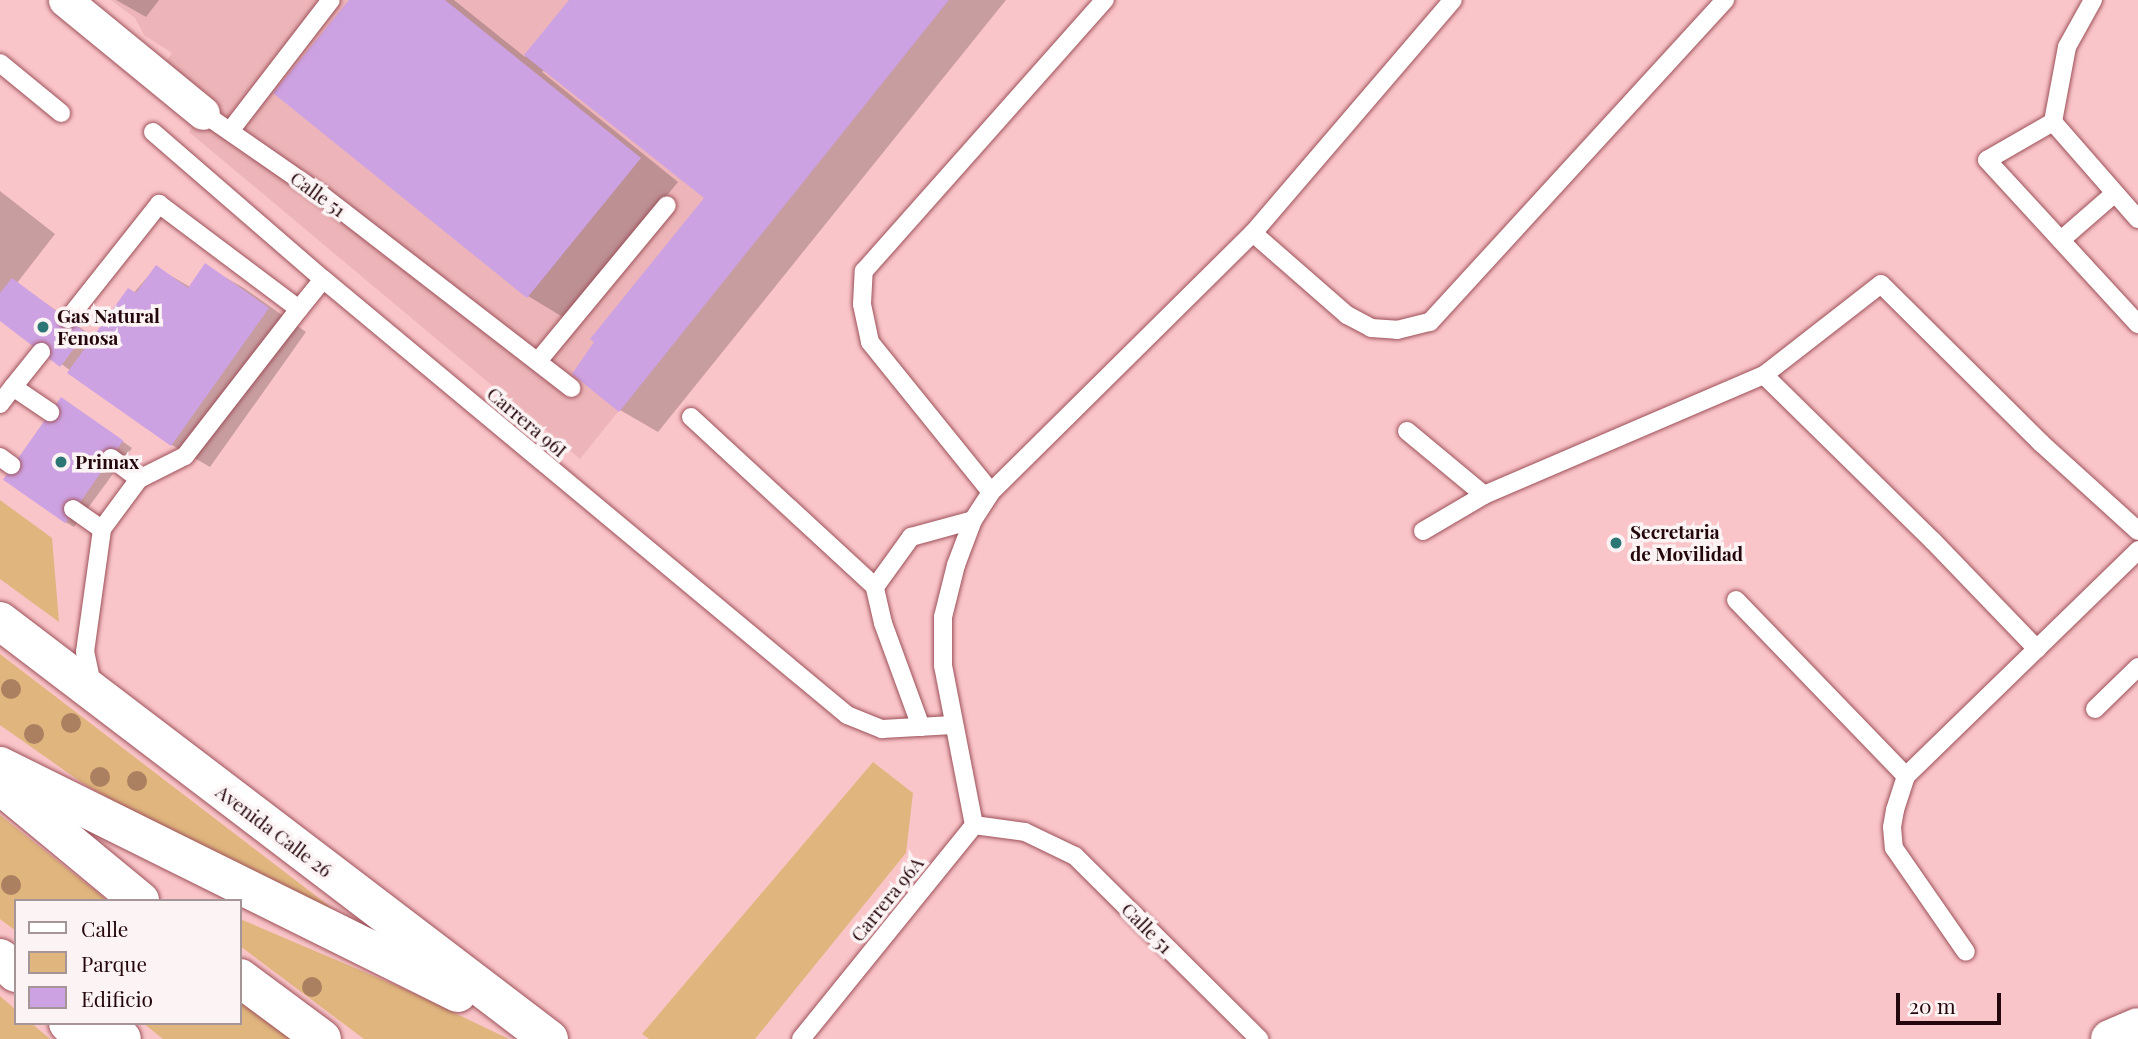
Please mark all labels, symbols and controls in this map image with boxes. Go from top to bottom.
street label: Calle 51 [286,166,350,222]
place label: Gas Natural Fenosa [57,305,160,349]
marker: Gas Natural Fenosa [35,319,51,335]
street label: Carrera 96I [482,382,572,462]
place label: Primax [75,451,139,473]
marker: Primax [53,454,69,470]
place label: Secretaria de Movilidad [1630,521,1743,565]
marker: Secretaria de Movilidad [1608,535,1624,551]
street label: Avenida Calle 26 [212,780,336,882]
street label: Carrera 96A [846,852,928,946]
street label: Calle 51 [1117,898,1177,958]
legend [14,899,242,1025]
text: Calle [81,914,128,942]
text: Parque [81,949,147,977]
scale bar [1900,979,2005,1023]
text: Edificio [81,984,153,1012]
text: 20 m [1909,991,1956,1019]

